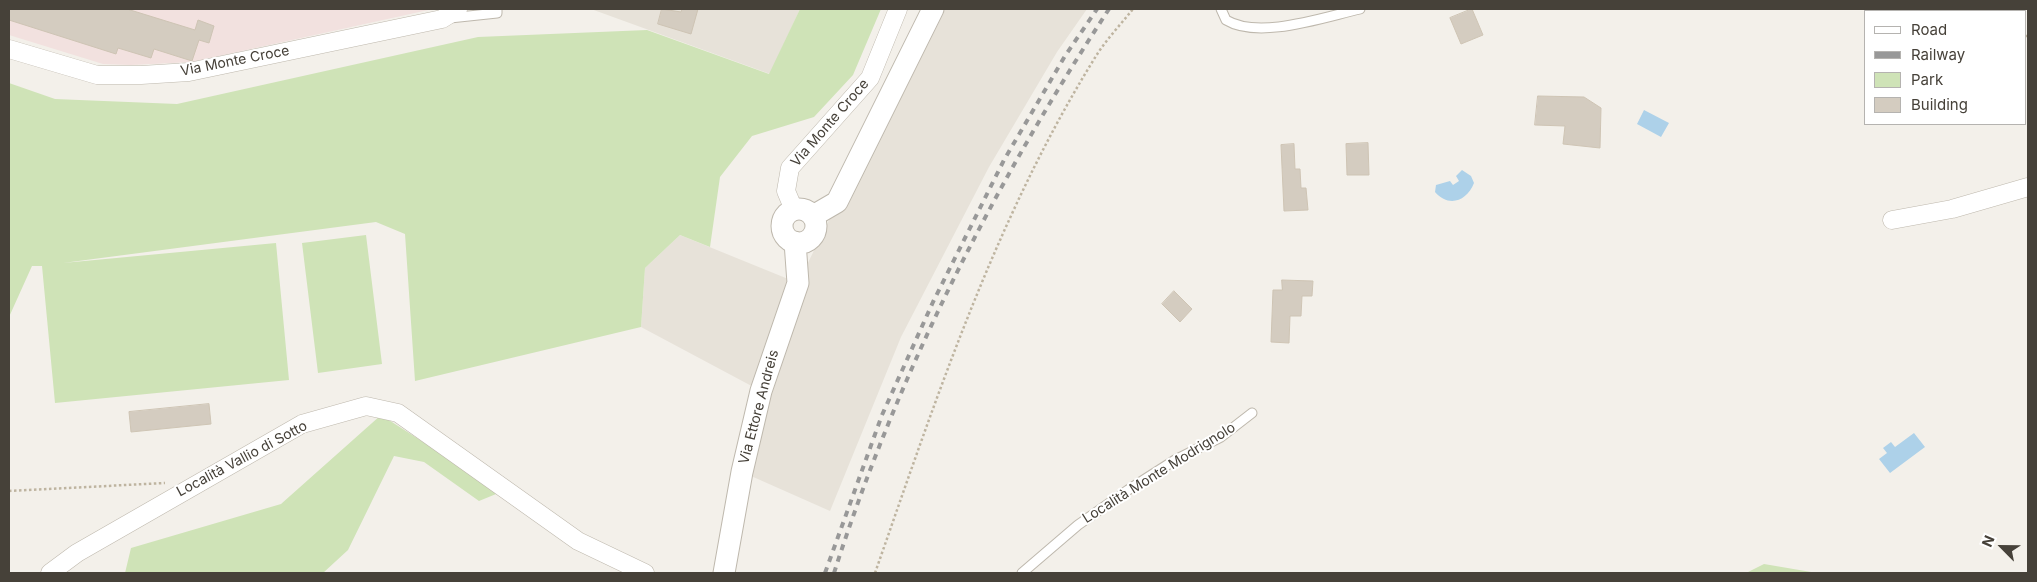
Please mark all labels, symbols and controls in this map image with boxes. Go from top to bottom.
legend [1864,10,2027,125]
text: Road [1911,20,1947,39]
street label: Via Monte Croce [179,42,291,80]
text: Railway [1911,45,1965,64]
text: Park [1911,70,1943,89]
street label: Via Monte Croce [787,76,873,170]
text: Building [1911,95,1968,114]
street label: Via Ettore Andreis [736,348,782,466]
street label: Località Vallio di Sotto [174,417,310,501]
street label: Località Monte Modrignolo [1080,419,1238,527]
north arrow [1977,522,2027,572]
text: N [1978,533,1998,549]

